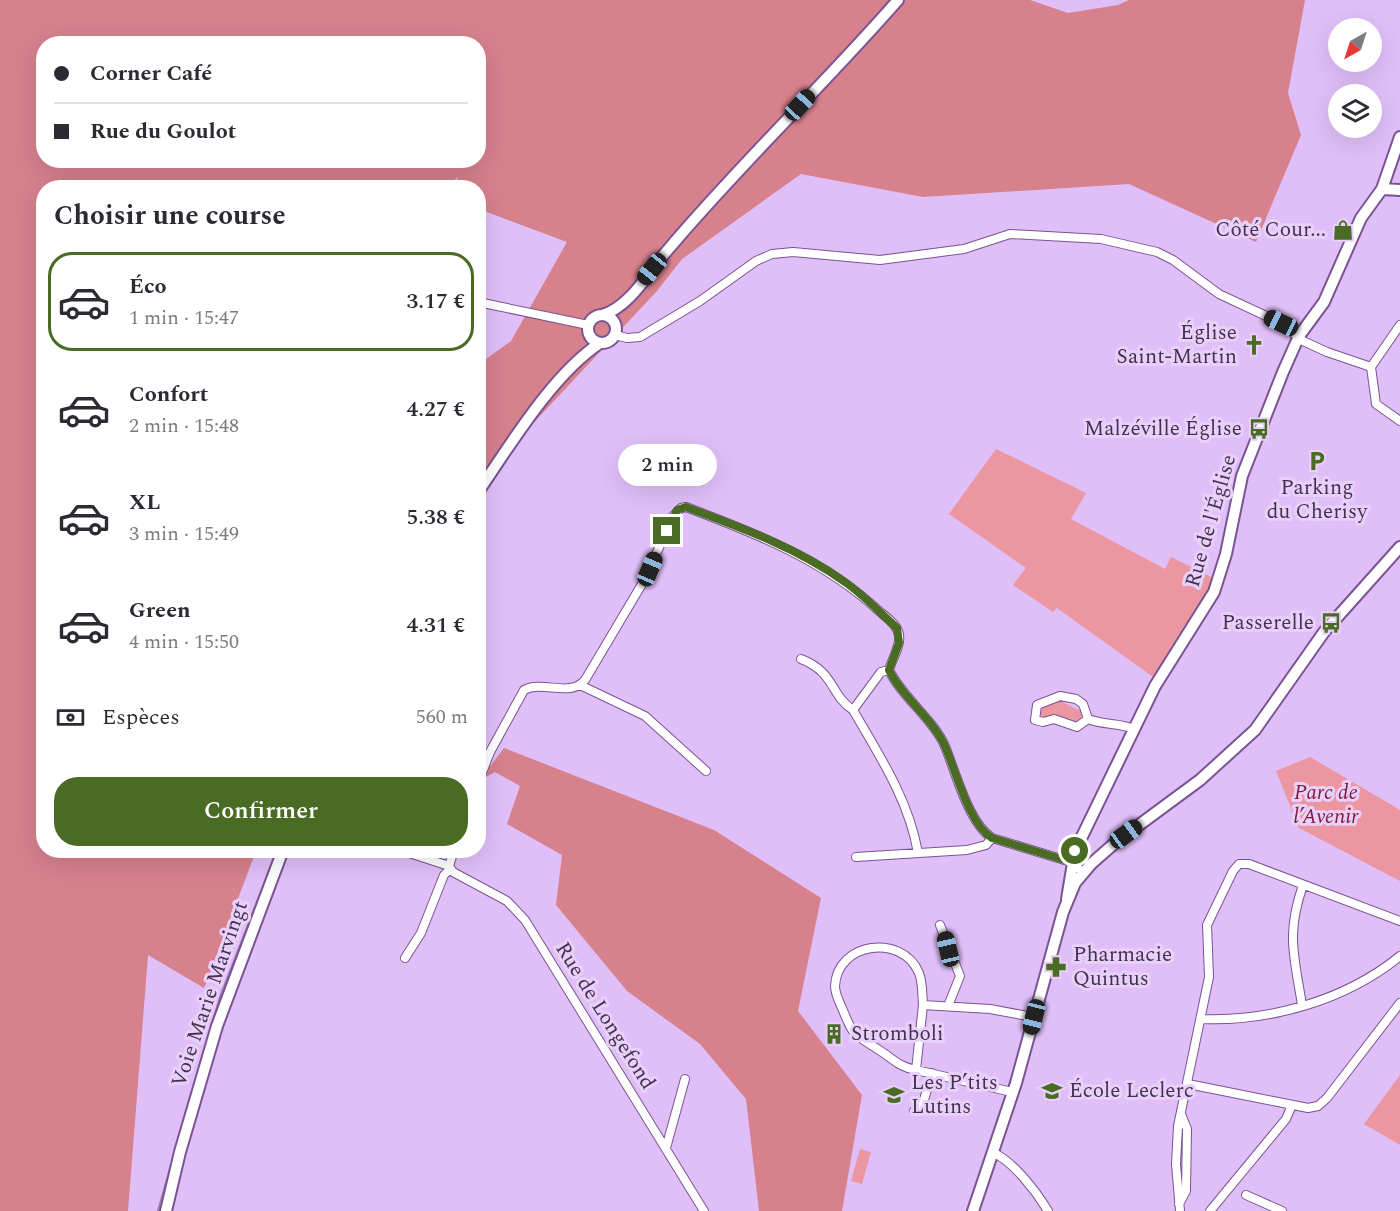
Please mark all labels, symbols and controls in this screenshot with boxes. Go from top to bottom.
north arrow [1328,18,1382,72]
map controls [1328,18,1382,138]
text: Corner Café [90,57,212,90]
button: layers [1328,84,1382,138]
car [781,86,819,124]
text: Rue du Goulot [90,115,236,148]
text: Choisir une course [54,195,286,237]
place label: Côté Cour... [1215,214,1326,246]
shop icon: Côté Cour... [1331,218,1355,242]
car [634,249,670,289]
text: Éco [129,270,167,303]
icon: car [57,275,111,329]
text: 3.17 € [407,285,465,318]
text: 1 min · 15:47 [129,303,239,333]
car [1261,307,1301,339]
place label: Église Saint-Martin [1117,317,1237,373]
church icon: Église Saint-Martin [1242,333,1266,357]
text: Confort [129,378,208,411]
icon: car [57,383,111,437]
text: 4.27 € [407,393,465,426]
text: 2 min · 15:48 [129,411,239,441]
place label: Malzéville Église [1084,413,1242,445]
bus stop icon: Malzéville Église [1247,417,1271,441]
callout: 2 min [618,444,716,486]
parking icon: Parking du Cherisy [1305,449,1329,473]
text: 2 min [642,450,693,480]
street label: Rue de l'Église [1177,451,1245,591]
place label: Parking du Cherisy [1267,472,1368,528]
text: XL [129,486,160,519]
icon: car [57,491,111,545]
text: 5.38 € [407,501,465,534]
route end [653,517,680,544]
text: 3 min · 15:49 [129,519,239,549]
car [635,549,665,589]
text: Green [129,594,191,627]
icon: car [57,599,111,653]
place label: Passerelle [1222,607,1314,639]
text: 4.31 € [407,609,465,642]
bus stop icon: Passerelle [1319,611,1343,635]
text: 4 min · 15:50 [129,627,239,657]
icon: cash [54,701,87,734]
text: Espèces [102,701,180,734]
text: 560 m [416,702,468,732]
button: Confirmer [54,777,468,846]
park label: Parc de l’Avenir [1293,777,1359,833]
car [1106,816,1146,852]
route start [1061,837,1088,864]
street label: Voie Marie Marvingt [163,897,257,1091]
car [935,929,961,969]
street label: Rue de Longefond [547,936,663,1096]
place label: Pharmacie Quintus [1073,939,1172,995]
pharmacy icon: Pharmacie Quintus [1044,955,1068,979]
car [1021,997,1047,1037]
place label: Stromboli [851,1018,943,1050]
building icon: Stromboli [822,1022,846,1046]
place label: Les P’tits Lutins [911,1067,998,1123]
place label: École Leclerc [1069,1075,1194,1107]
school or university icon: École Leclerc [1040,1079,1064,1103]
school or university icon: Les P’tits Lutins [882,1083,906,1107]

